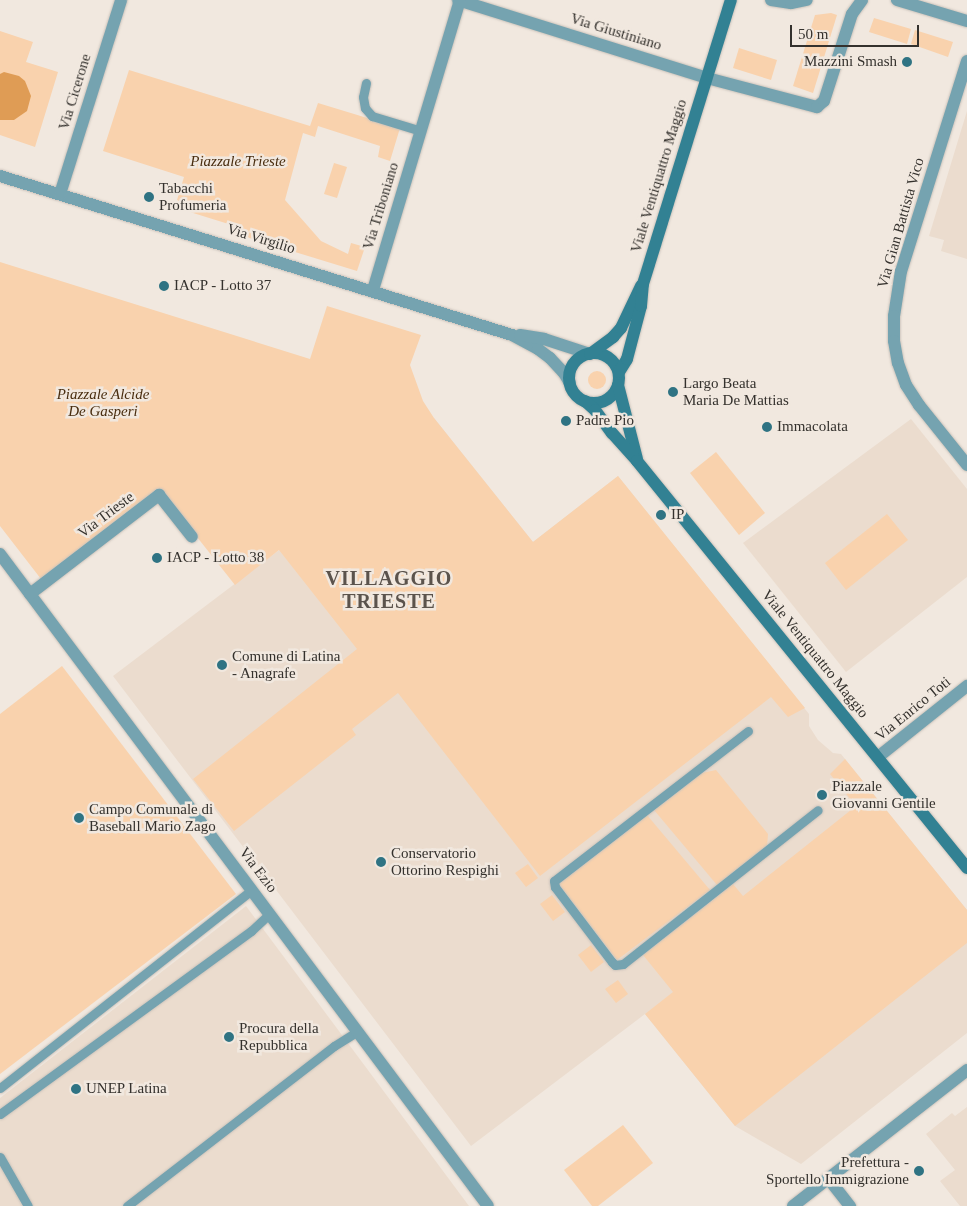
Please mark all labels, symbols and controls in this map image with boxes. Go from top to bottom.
street label: Via Giustiniano [568,10,664,54]
scale bar [792,15,921,47]
text: 50 m [798,26,828,42]
street label: Via Cicerone [55,52,95,132]
place label: Mazzini Smash [804,53,897,71]
marker: Mazzini Smash [901,56,913,68]
street label: Viale Ventiquattro Maggio [627,97,691,255]
park label: Piazzale Trieste [190,153,286,171]
street label: Via Gian Battista Vico [874,156,928,290]
street label: Via Triboniano [359,160,403,252]
place label: Tabacchi Profumeria [159,179,226,214]
marker: Tabacchi Profumeria [143,191,155,203]
street label: Via Virgilio [224,220,298,258]
place label: IACP - Lotto 37 [174,277,272,295]
marker: IACP - Lotto 37 [158,280,170,292]
place label: Largo Beata Maria De Mattias [683,374,789,409]
park label: Piazzale Alcide De Gasperi [57,385,149,420]
marker: Largo Beata Maria De Mattias [667,386,679,398]
place label: Padre Pio [576,412,634,430]
marker: Padre Pio [560,415,572,427]
place label: Immacolata [777,418,848,436]
marker: Immacolata [761,421,773,433]
street label: Via Trieste [74,488,138,542]
place label: IP [671,506,684,524]
marker: IP [655,509,667,521]
place label: IACP - Lotto 38 [167,549,265,567]
marker: IACP - Lotto 38 [151,552,163,564]
district label: VILLAGGIO TRIESTE [324,567,454,614]
street label: Viale Ventiquattro Maggio [758,586,872,722]
place label: Comune di Latina - Anagrafe [232,647,340,682]
marker: Comune di Latina - Anagrafe [216,659,228,671]
street label: Via Enrico Toti [872,673,954,745]
place label: Piazzale Giovanni Gentile [832,777,936,812]
marker: Piazzale Giovanni Gentile [816,789,828,801]
place label: Campo Comunale di Baseball Mario Zago [89,800,216,835]
marker: Campo Comunale di Baseball Mario Zago [73,812,85,824]
street label: Via Ezio [235,844,281,896]
place label: Conservatorio Ottorino Respighi [391,844,499,879]
marker: Conservatorio Ottorino Respighi [375,856,387,868]
place label: Procura della Repubblica [239,1019,319,1054]
marker: Procura della Repubblica [223,1031,235,1043]
place label: UNEP Latina [86,1080,167,1098]
marker: UNEP Latina [70,1083,82,1095]
place label: Prefettura - Sportello Immigrazione [766,1153,909,1188]
marker: Prefettura - Sportello Immigrazione [913,1165,925,1177]

